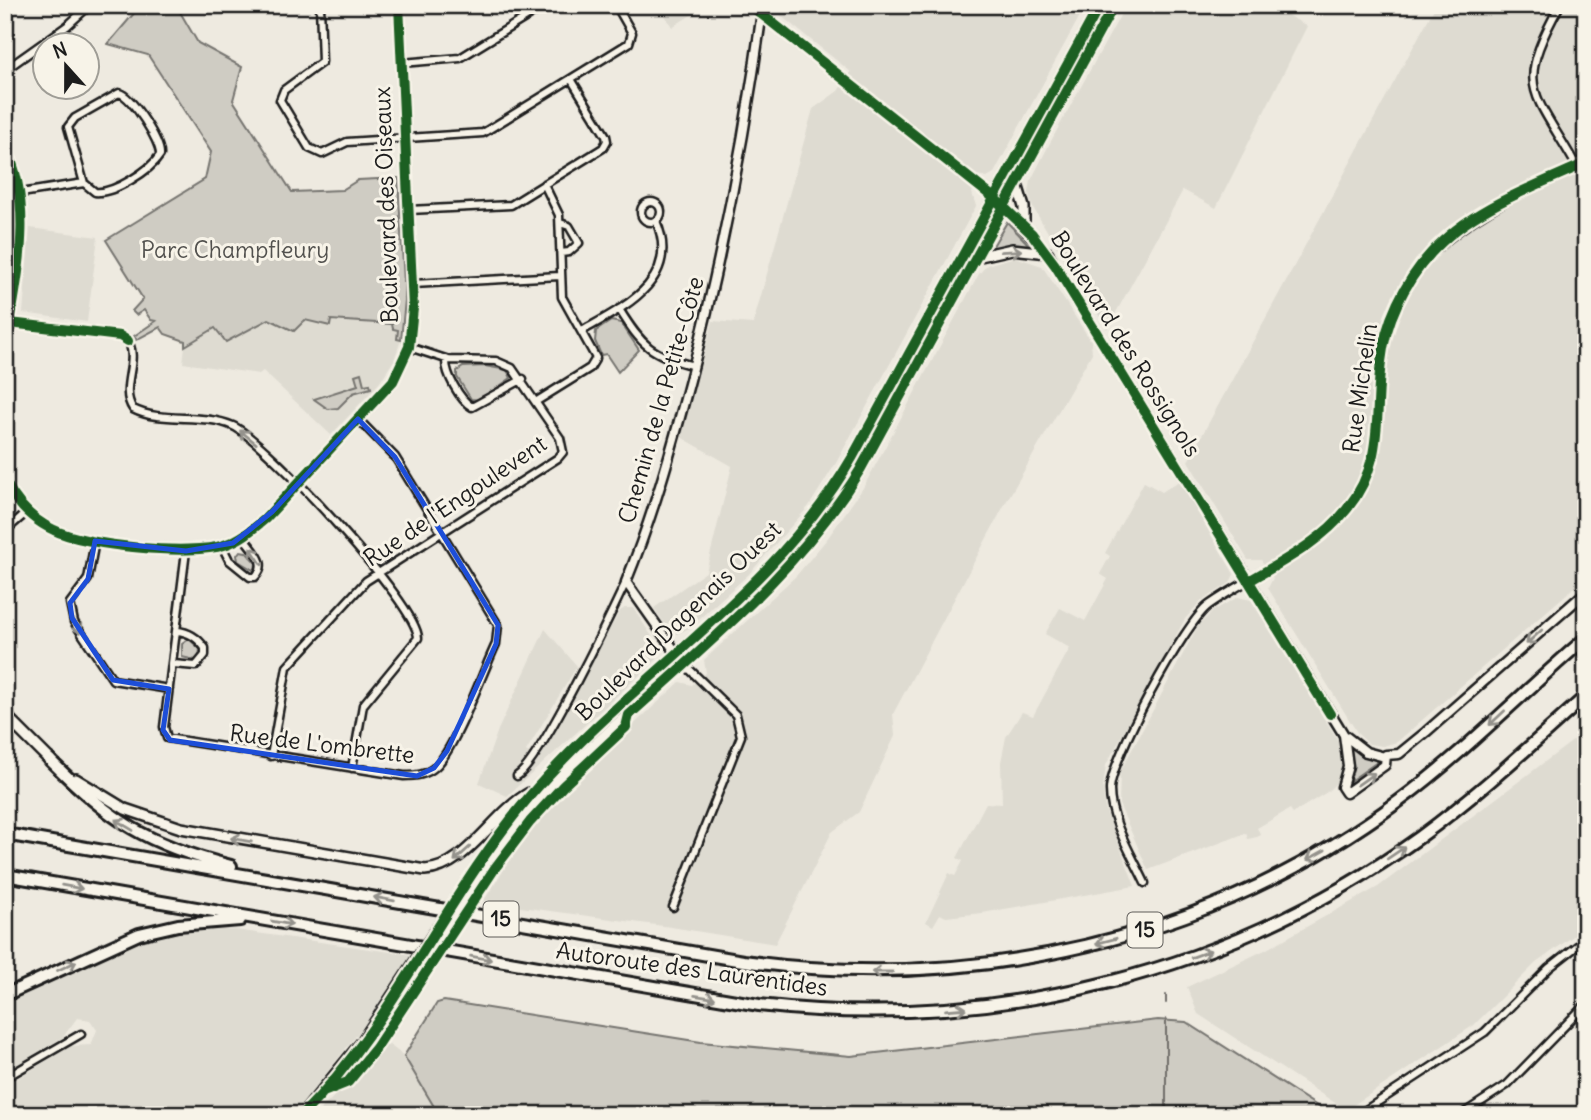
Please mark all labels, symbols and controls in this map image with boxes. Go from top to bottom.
north arrow [32,32,102,102]
text: N [49,37,70,64]
street label: Boulevard des Oiseaux [367,86,404,324]
street label: Boulevard des Rossignols [1045,225,1208,462]
park label: Parc Champfleury [141,235,329,264]
one-way arrow [999,244,1022,257]
street label: Chemin de la Petite-Côte [611,273,710,527]
street label: Rue Michelin [1336,321,1383,455]
street label: Rue de l'Engoulevent [358,428,552,573]
one-way arrow [239,429,257,445]
street label: Boulevard Dagenais Ouest [569,514,787,727]
one-way arrow [249,547,264,567]
one-way arrow [69,614,83,634]
one-way arrow [1525,629,1543,645]
one-way arrow [1489,709,1506,726]
street label: Rue de L'ombrette [228,718,416,769]
one-way arrow [1356,772,1375,786]
one-way arrow [115,818,135,832]
one-way arrow [230,833,253,846]
one-way arrow [453,846,471,862]
one-way arrow [1386,846,1406,860]
one-way arrow [1306,849,1327,862]
one-way arrow [61,881,83,894]
one-way arrow [373,892,396,905]
road number: 15 [484,902,518,936]
road number: 15 [1128,912,1162,948]
one-way arrow [270,917,293,930]
street label: Autoroute des Laurentides [555,935,830,1002]
one-way arrow [1096,936,1118,949]
one-way arrow [1189,947,1211,960]
one-way arrow [469,951,492,965]
one-way arrow [56,959,77,972]
one-way arrow [870,965,893,978]
one-way arrow [693,991,716,1004]
one-way arrow [944,1002,967,1015]

